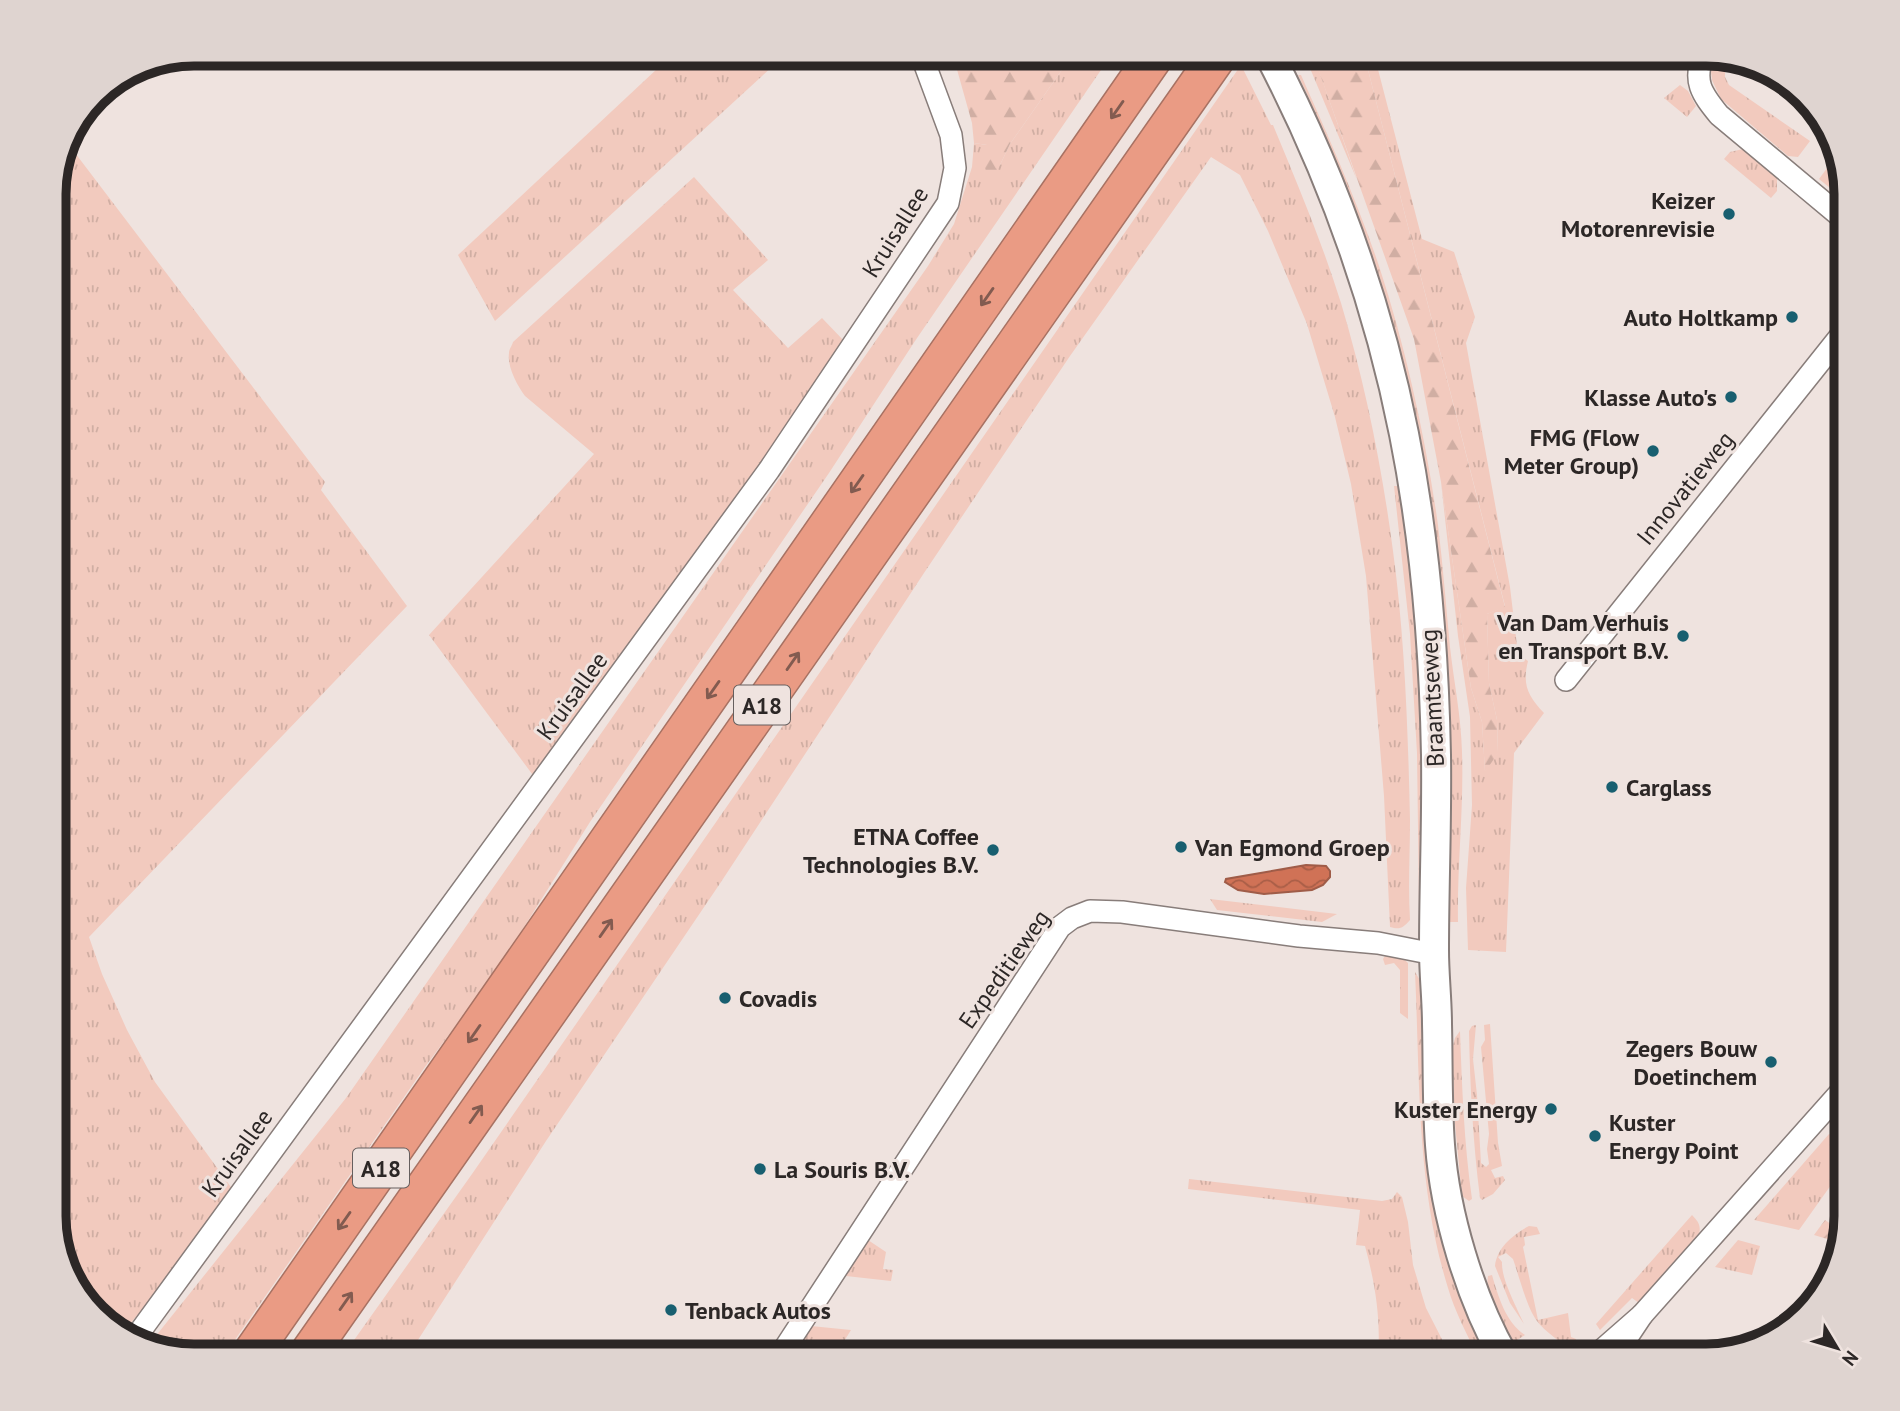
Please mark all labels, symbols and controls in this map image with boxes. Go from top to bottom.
one-way arrow [1110,100,1124,119]
street label: Kruisallee [855,181,935,283]
place label: Keizer Motorenrevisie [1561,185,1716,244]
marker: Keizer Motorenrevisie [1721,206,1737,222]
one-way arrow [980,287,994,306]
place label: Auto Holtkamp [1623,302,1778,333]
marker: Auto Holtkamp [1784,309,1800,325]
place label: Klasse Auto's [1584,382,1717,413]
marker: Klasse Auto's [1723,389,1739,405]
place label: FMG (Flow Meter Group) [1504,422,1640,481]
street label: Innovatieweg [1630,425,1740,551]
marker: FMG (Flow Meter Group) [1645,443,1661,459]
one-way arrow [850,474,864,493]
place label: Van Dam Verhuis en Transport B.V. [1496,607,1669,666]
street label: Braamtseweg [1413,628,1451,768]
marker: Van Dam Verhuis en Transport B.V. [1675,628,1691,644]
street label: Kruisallee [530,646,614,746]
one-way arrow [786,652,800,671]
one-way arrow [706,680,720,699]
road number: A18 [734,685,790,724]
place label: Carglass [1626,772,1712,803]
marker: Carglass [1604,779,1620,795]
place label: ETNA Coffee Technologies B.V. [803,821,979,880]
place label: Van Egmond Groep [1194,832,1390,863]
marker: Van Egmond Groep [1173,839,1189,855]
marker: ETNA Coffee Technologies B.V. [985,842,1001,858]
street label: Expeditieweg [952,903,1056,1035]
one-way arrow [599,919,613,938]
place label: Covadis [739,983,817,1014]
marker: Covadis [717,990,733,1006]
one-way arrow [467,1024,481,1044]
place label: Zegers Bouw Doetinchem [1626,1033,1758,1092]
marker: Zegers Bouw Doetinchem [1763,1054,1779,1070]
place label: Kuster Energy [1394,1094,1538,1125]
marker: Kuster Energy [1543,1101,1559,1117]
street label: Kruisallee [195,1103,279,1203]
one-way arrow [469,1105,483,1124]
place label: Kuster Energy Point [1609,1107,1739,1166]
marker: Kuster Energy Point [1587,1128,1603,1144]
road number: A18 [353,1148,409,1188]
place label: La Souris B.V. [774,1154,910,1185]
marker: La Souris B.V. [752,1161,768,1177]
one-way arrow [337,1211,351,1230]
one-way arrow [339,1292,353,1311]
place label: Tenback Autos [685,1295,831,1326]
marker: Tenback Autos [663,1302,679,1318]
north arrow [1802,1313,1872,1383]
text: N [1837,1346,1864,1371]

